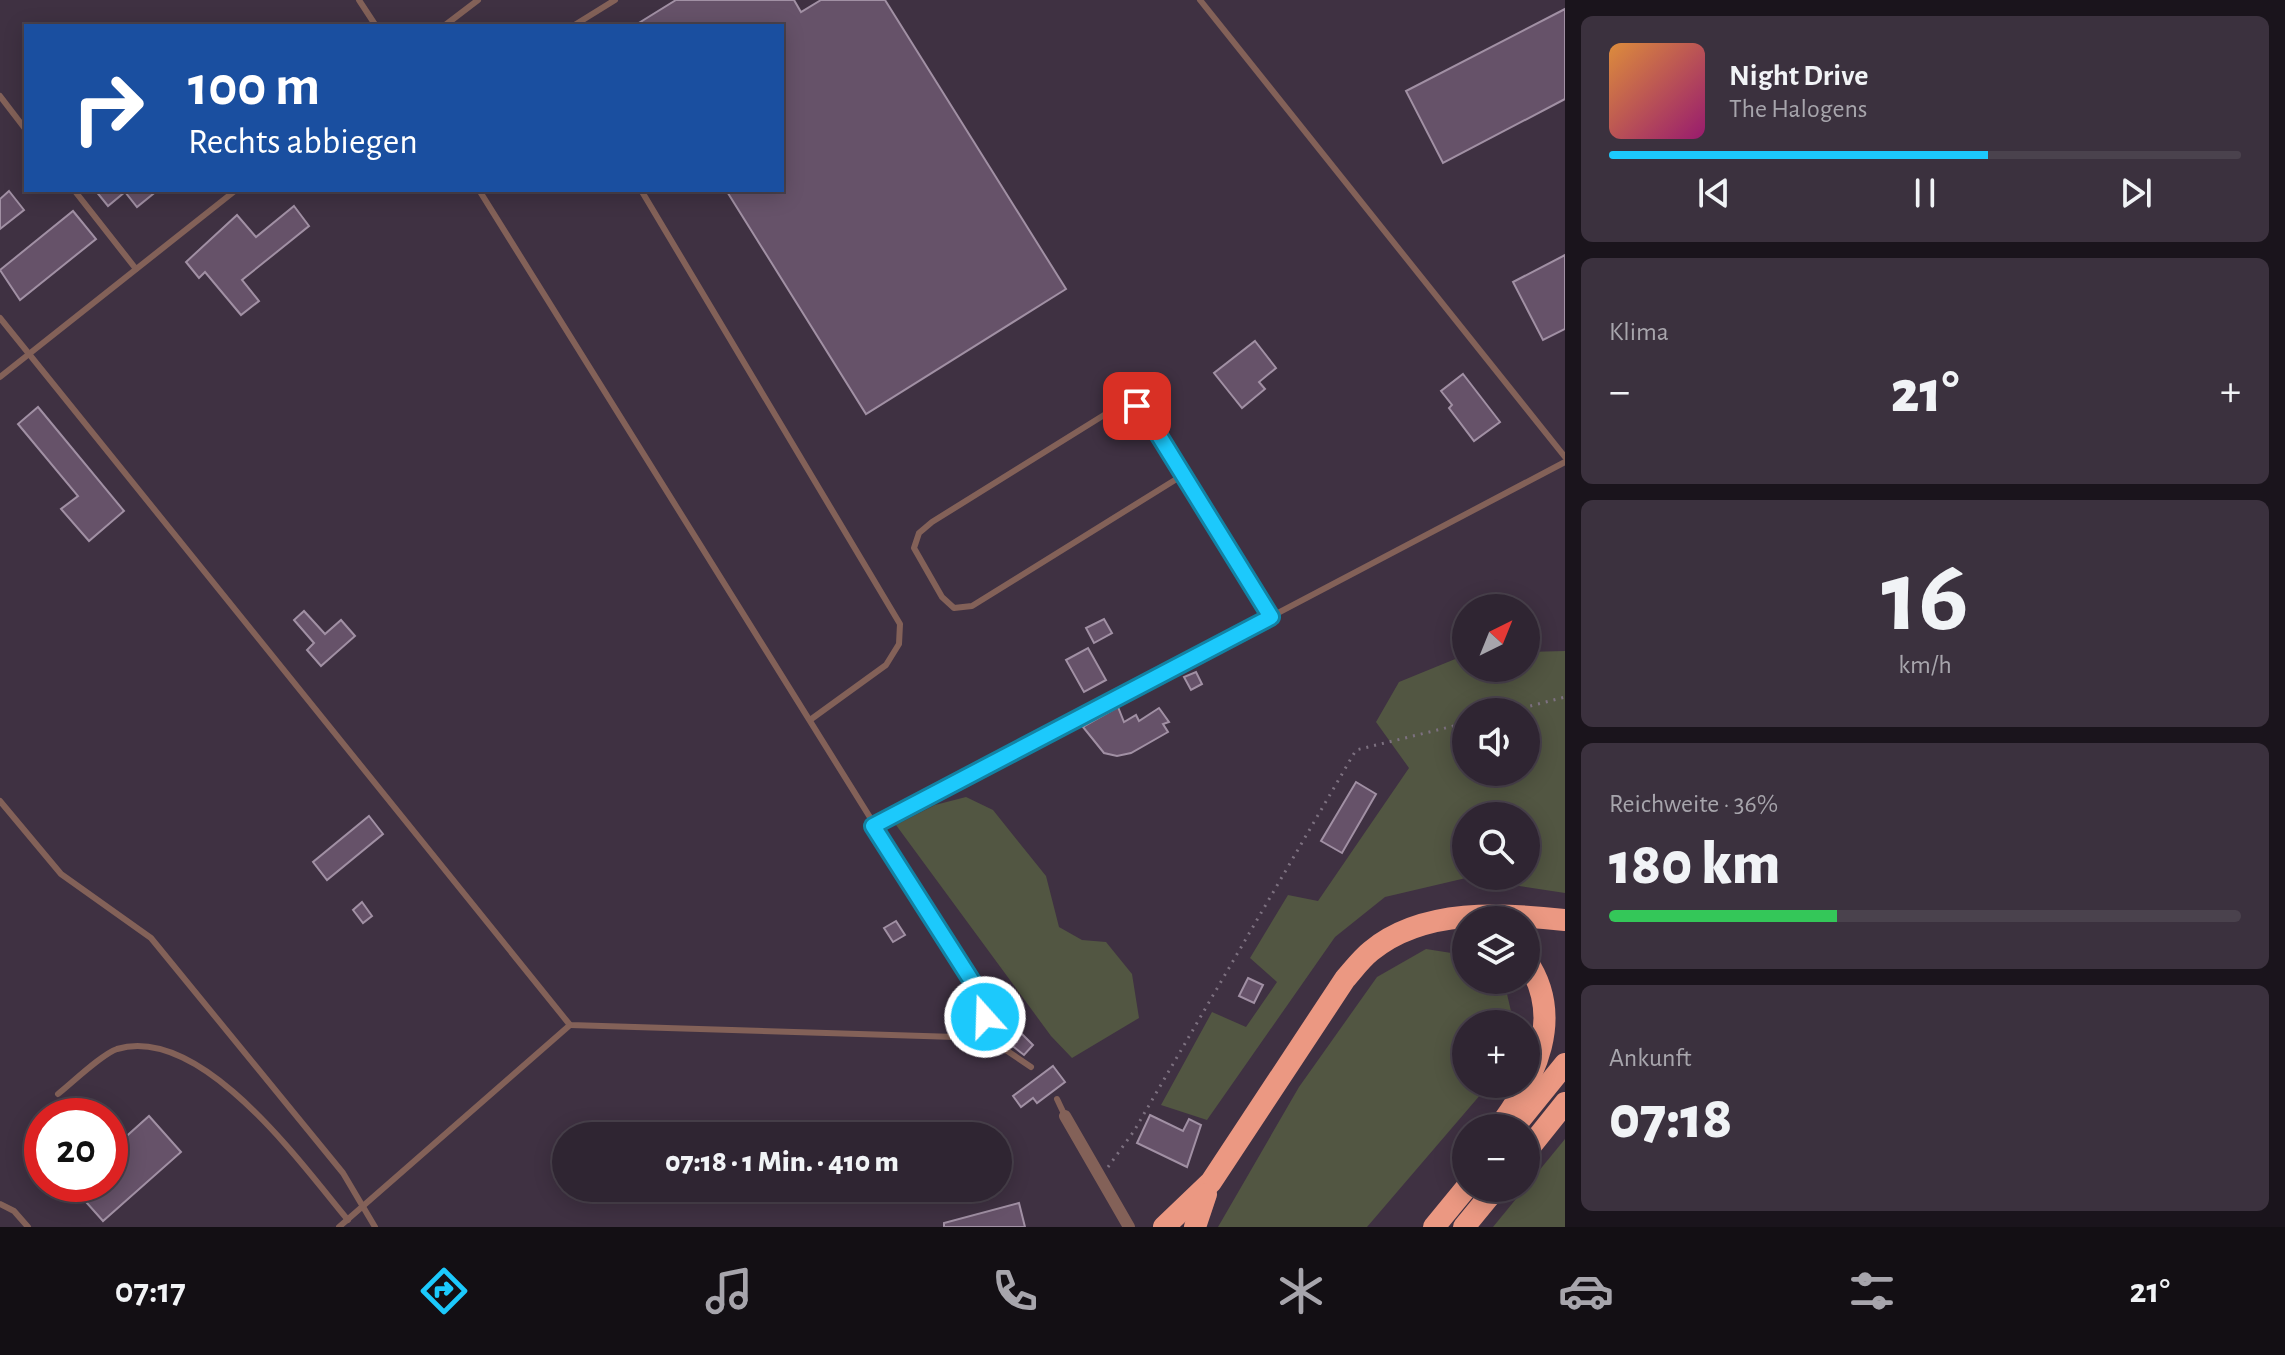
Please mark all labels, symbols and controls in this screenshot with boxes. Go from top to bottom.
icon: right [56,56,160,160]
text: 100 m [188,59,320,115]
text: Night Drive [1729,61,1868,91]
text: The Halogens [1729,96,1867,122]
text: Rechts abbiegen [188,124,418,160]
icon: previous [1692,171,1736,215]
icon: pause [1903,171,1947,215]
icon: next [2114,171,2158,215]
text: Klima [1609,319,1669,345]
text: 21° [1891,363,1959,423]
text: − [1609,370,1630,414]
text: + [2220,370,2241,414]
pin [1103,372,1171,440]
icon: arrive [1115,384,1159,428]
text: 16 [1881,546,1969,650]
north arrow [1452,594,1540,682]
map controls [1452,594,1540,1202]
text: km/h [1898,652,1952,678]
button: sound [1452,698,1540,786]
text: Reichweite · 36% [1609,791,1778,817]
button: search [1452,802,1540,890]
text: 180 km [1609,835,1780,895]
button: layers [1452,906,1540,994]
position arrow [943,975,1027,1059]
button: + [1452,1010,1540,1098]
text: Ankunft [1609,1045,1692,1071]
text: 07:18 [1609,1089,1732,1149]
speed limit sign: 20 [24,1098,128,1202]
button: − [1452,1114,1540,1202]
text: 07:18 · 1 Min. · 410 m [665,1147,899,1177]
icon: directions [416,1263,472,1319]
icon: music [701,1263,757,1319]
icon: phone [987,1263,1043,1319]
icon: climate [1273,1263,1329,1319]
icon: car [1558,1263,1614,1319]
icon: filters [1844,1263,1900,1319]
text: 07:17 [115,1273,186,1309]
text: 21° [2130,1273,2170,1309]

